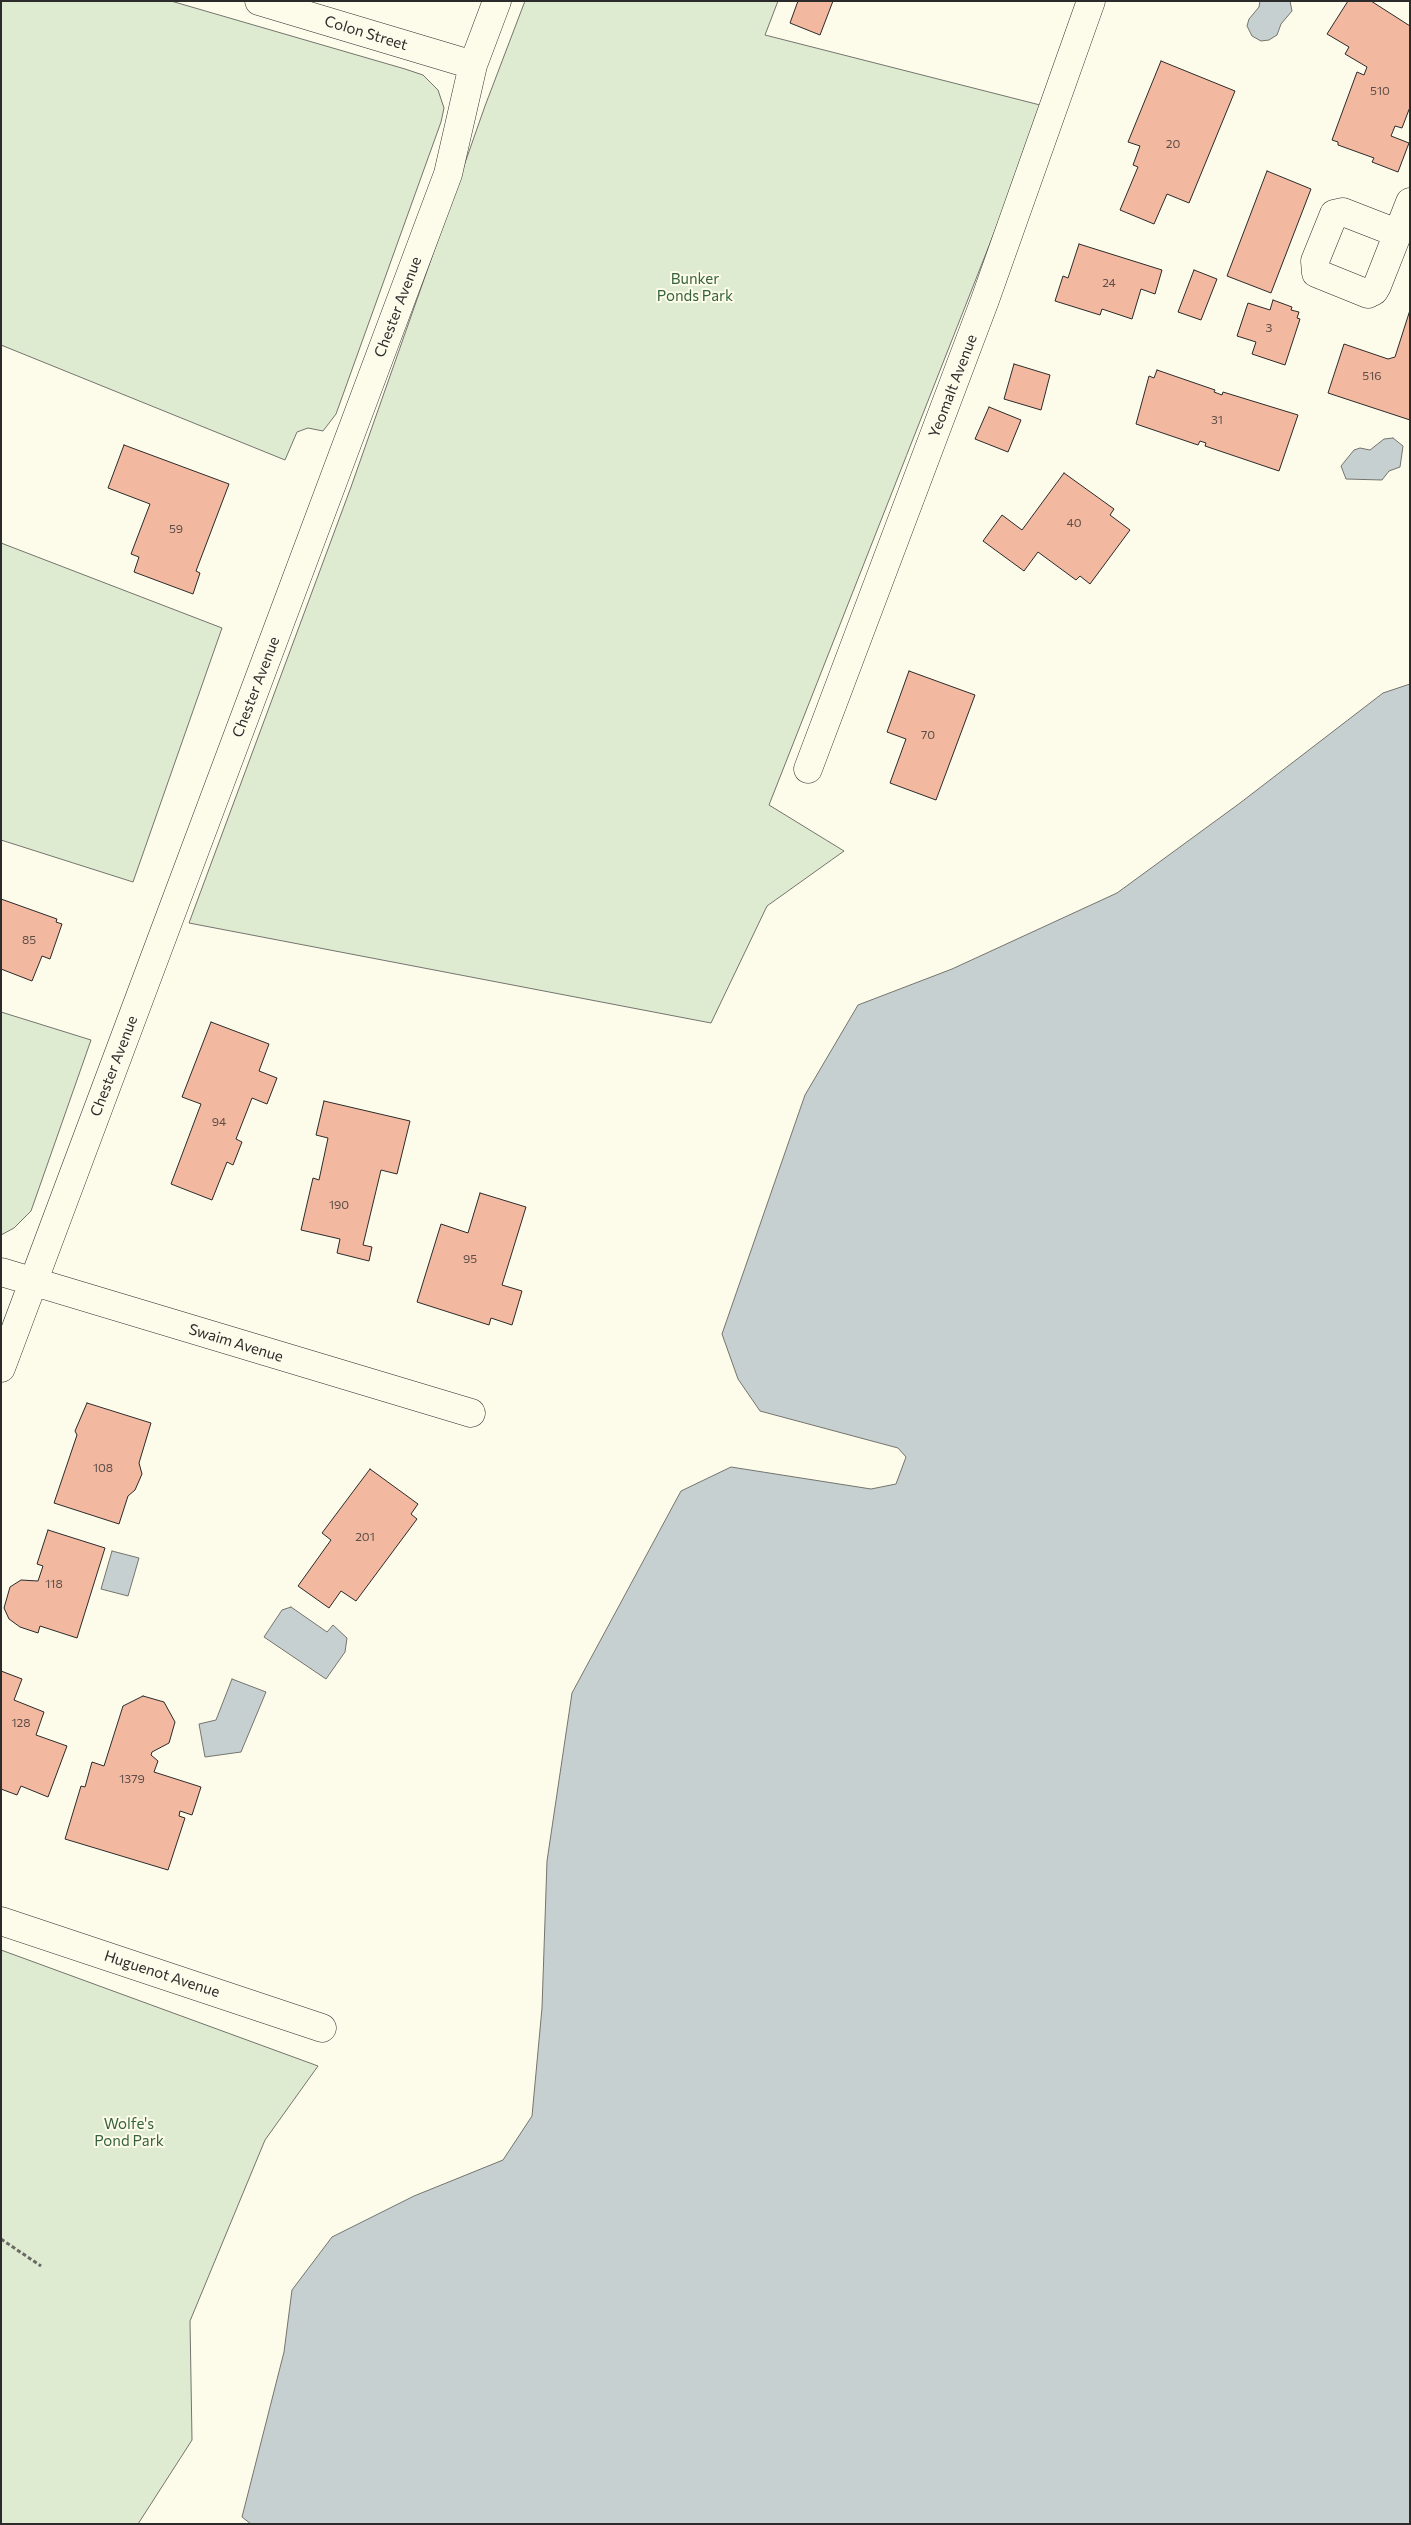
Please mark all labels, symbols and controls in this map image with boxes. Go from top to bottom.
street label: Colon Street [322,12,410,54]
house number: 510 [1370,84,1390,98]
house number: 20 [1166,137,1180,151]
street label: Chester Avenue [371,254,425,360]
park label: Bunker Ponds Park [657,270,733,305]
house number: 24 [1102,276,1116,290]
house number: 3 [1266,321,1272,335]
street label: Yeomalt Avenue [925,332,981,440]
house number: 516 [1362,369,1382,383]
house number: 31 [1211,413,1223,427]
house number: 40 [1066,516,1082,530]
house number: 59 [169,522,183,536]
street label: Chester Avenue [229,634,283,740]
house number: 70 [921,728,935,742]
house number: 85 [22,933,36,947]
street label: Chester Avenue [87,1013,141,1119]
house number: 94 [212,1115,226,1129]
house number: 190 [329,1198,349,1212]
house number: 95 [463,1252,477,1266]
street label: Swaim Avenue [187,1320,285,1366]
house number: 108 [93,1461,113,1475]
house number: 201 [355,1530,375,1544]
house number: 118 [45,1577,63,1591]
house number: 128 [11,1716,31,1730]
house number: 1379 [119,1772,145,1786]
street label: Huguenot Avenue [102,1947,222,2001]
park label: Wolfe's Pond Park [94,2115,164,2150]

